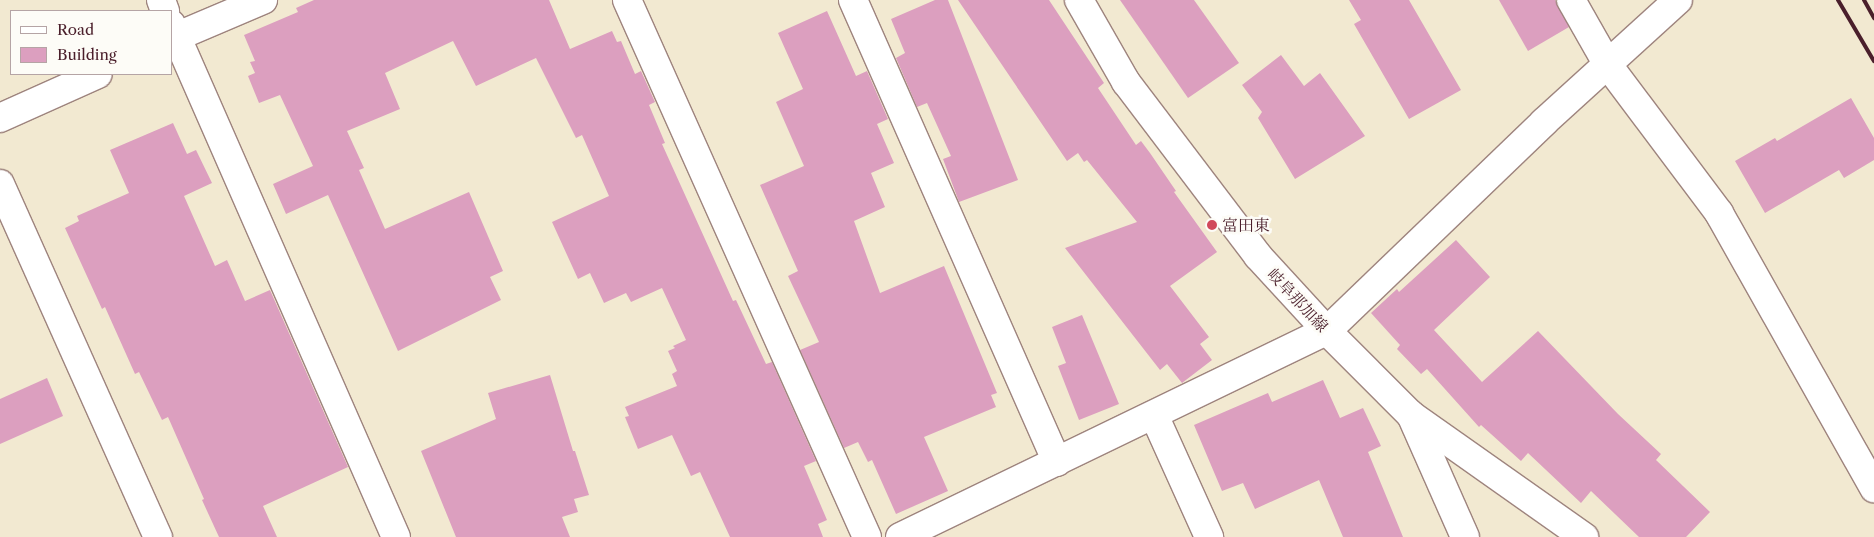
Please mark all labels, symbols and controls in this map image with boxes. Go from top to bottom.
legend [10,10,172,75]
text: Road [57,20,94,39]
text: Building [57,45,117,64]
place label: 富田東 [1222,215,1270,235]
marker: 富田東 [1206,219,1218,231]
street label: 岐阜那加線 [1264,264,1332,336]

